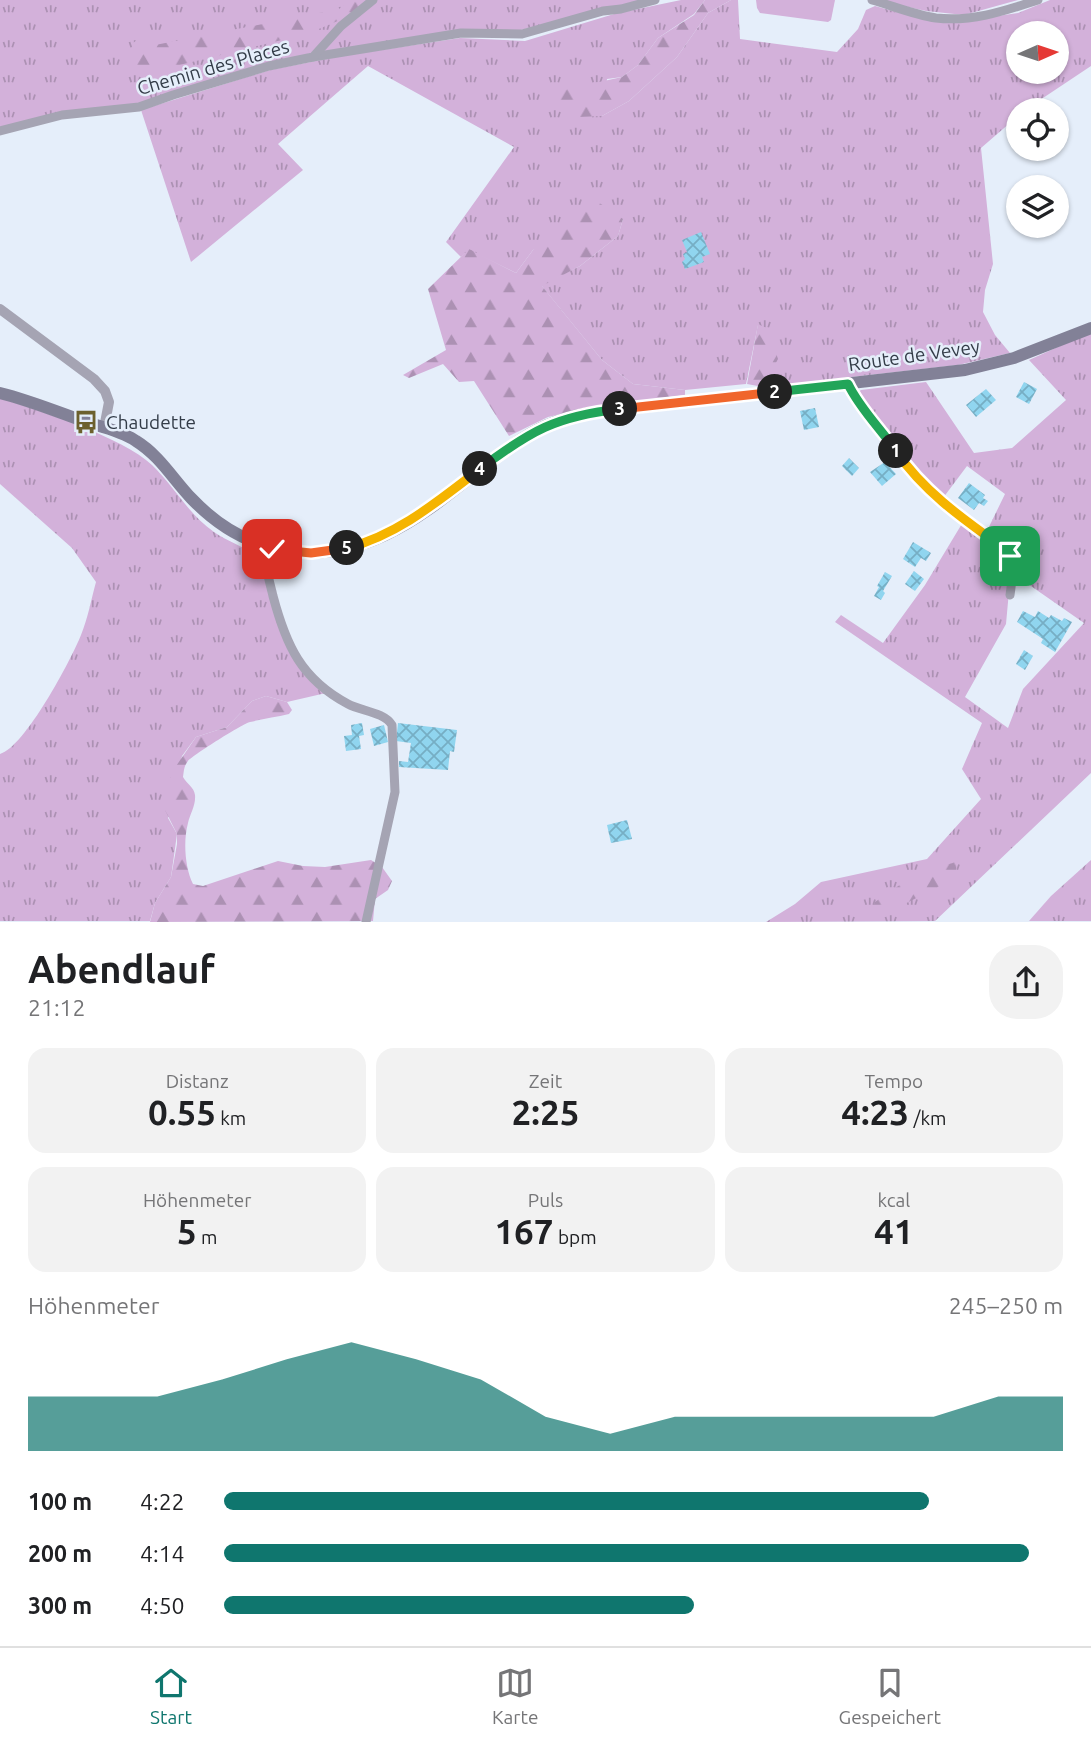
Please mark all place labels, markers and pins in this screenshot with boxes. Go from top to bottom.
pin: 2 [758,374,792,410]
pin: 3 [602,392,638,426]
bus stop icon: Chaudette [72,408,100,436]
place label: Chaudette [106,411,196,433]
pin: 1 [878,434,914,468]
pin: 4 [462,452,498,486]
pin [242,519,302,579]
pin [980,526,1040,586]
pin: 5 [330,530,364,566]

